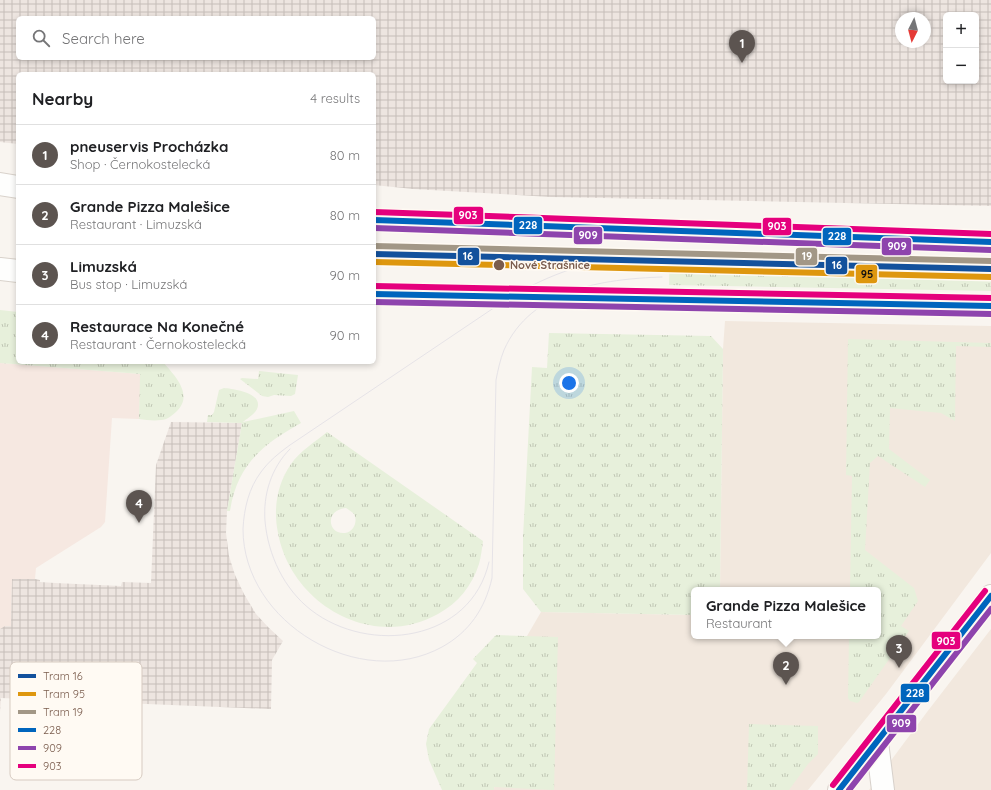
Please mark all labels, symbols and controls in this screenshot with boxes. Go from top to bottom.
north arrow [895,12,931,48]
map controls [943,12,979,84]
button: + [943,12,979,48]
search box [16,16,376,60]
icon: search [30,27,52,49]
text: Search here [62,29,145,48]
pin: 1 [729,30,755,63]
button: − [943,48,979,84]
text: Nearby [32,88,93,109]
text: 4 results [310,90,360,106]
text: pneuservis Procházka [70,137,229,156]
text: 1 [42,147,48,163]
text: 80 m [330,147,360,163]
text: Shop · Černokostelecká [70,156,210,172]
text: Grande Pizza Malešice [70,197,230,216]
line badge: 903 [453,206,484,225]
text: 2 [41,207,49,223]
text: 80 m [330,207,360,223]
text: 903 [459,208,478,222]
text: Restaurant · Limuzská [70,216,202,232]
line badge: 228 [513,216,543,235]
line badge: 903 [762,217,792,236]
text: 228 [519,218,537,232]
text: 903 [768,219,787,233]
line badge: 909 [573,226,603,245]
line badge: 228 [822,227,852,246]
text: 909 [578,228,598,242]
text: 228 [828,229,846,243]
line badge: 909 [881,237,912,256]
text: 909 [887,239,907,253]
line badge: 16 [457,247,480,266]
line badge: 19 [795,247,818,266]
text: 16 [463,249,473,263]
text: 19 [802,249,812,263]
line badge: 16 [825,256,848,275]
text: Limuzská [70,257,137,276]
marker: Nové Strašnice [492,258,506,272]
place label: Nové Strašnice [510,258,590,272]
text: 16 [832,258,842,272]
line badge: 95 [855,264,878,284]
text: 3 [42,267,48,283]
text: 90 m [330,267,360,283]
text: 95 [861,267,873,281]
text: Bus stop · Limuzská [70,276,187,292]
text: Restaurace Na Konečné [70,317,244,336]
text: 4 [41,327,49,343]
text: 90 m [330,327,360,343]
text: Restaurant · Černokostelecká [70,336,246,352]
your location [559,373,579,393]
pin: 4 [126,490,152,523]
popup [691,587,881,639]
text: Grande Pizza Malešice [706,596,866,615]
text: Restaurant [706,615,772,631]
line badge: 903 [931,631,961,650]
text: 903 [937,634,956,648]
pin: 3 [886,635,912,668]
pin: 2 [773,652,799,685]
legend [10,662,142,780]
text: Tram 16 [43,669,83,683]
line badge: 228 [900,683,930,703]
text: 228 [906,686,924,700]
text: Tram 95 [43,687,85,701]
text: Tram 19 [43,705,83,719]
line badge: 909 [886,714,917,733]
text: 909 [891,716,911,730]
text: 228 [43,723,61,737]
text: 909 [43,741,62,755]
text: 903 [43,759,62,773]

